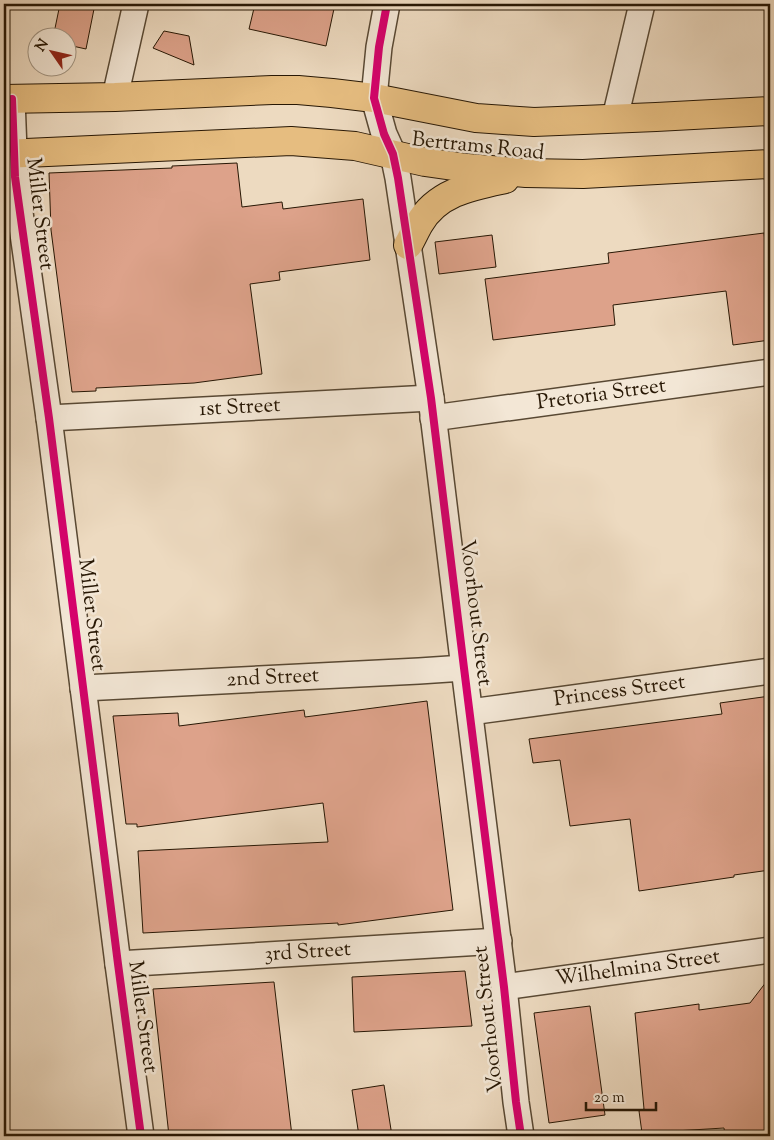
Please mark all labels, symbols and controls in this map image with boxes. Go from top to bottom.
north arrow [28,28,78,78]
text: N [31,36,54,56]
street label: Bertrams Road [410,125,546,169]
street label: Miller Street [17,156,61,272]
street label: Pretoria Street [535,371,668,419]
street label: 1st Street [198,391,281,425]
street label: Voorhout Street [451,538,499,688]
street label: Miller Street [69,557,113,673]
street label: 2nd Street [226,661,320,696]
street label: Princess Street [552,668,687,715]
street label: 3rd Street [263,935,352,970]
street label: Wilhelmina Street [554,942,722,995]
street label: Voorhout Street [466,944,512,1094]
street label: Miller Street [119,959,165,1075]
scale bar [586,1080,656,1112]
text: 20 m [594,1088,625,1109]

